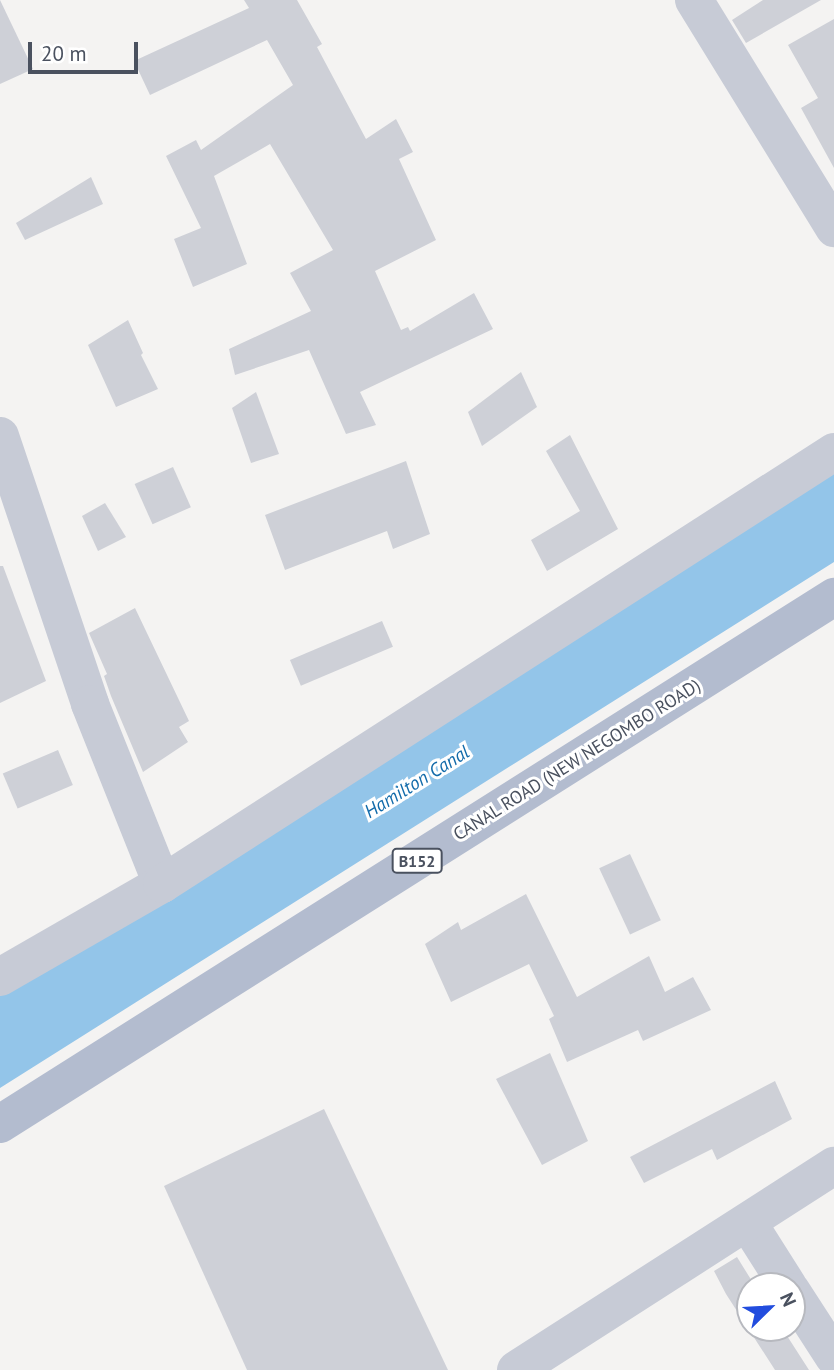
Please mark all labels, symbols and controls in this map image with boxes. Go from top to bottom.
scale bar [32,28,142,72]
text: 20 m [41,40,87,67]
street label: CANAL ROAD (NEW NEGOMBO ROAD) [449,674,705,846]
water label: Hamilton Canal [360,741,474,823]
road number: B152 [391,848,443,874]
north arrow [736,1272,806,1342]
text: N [775,1289,802,1310]

